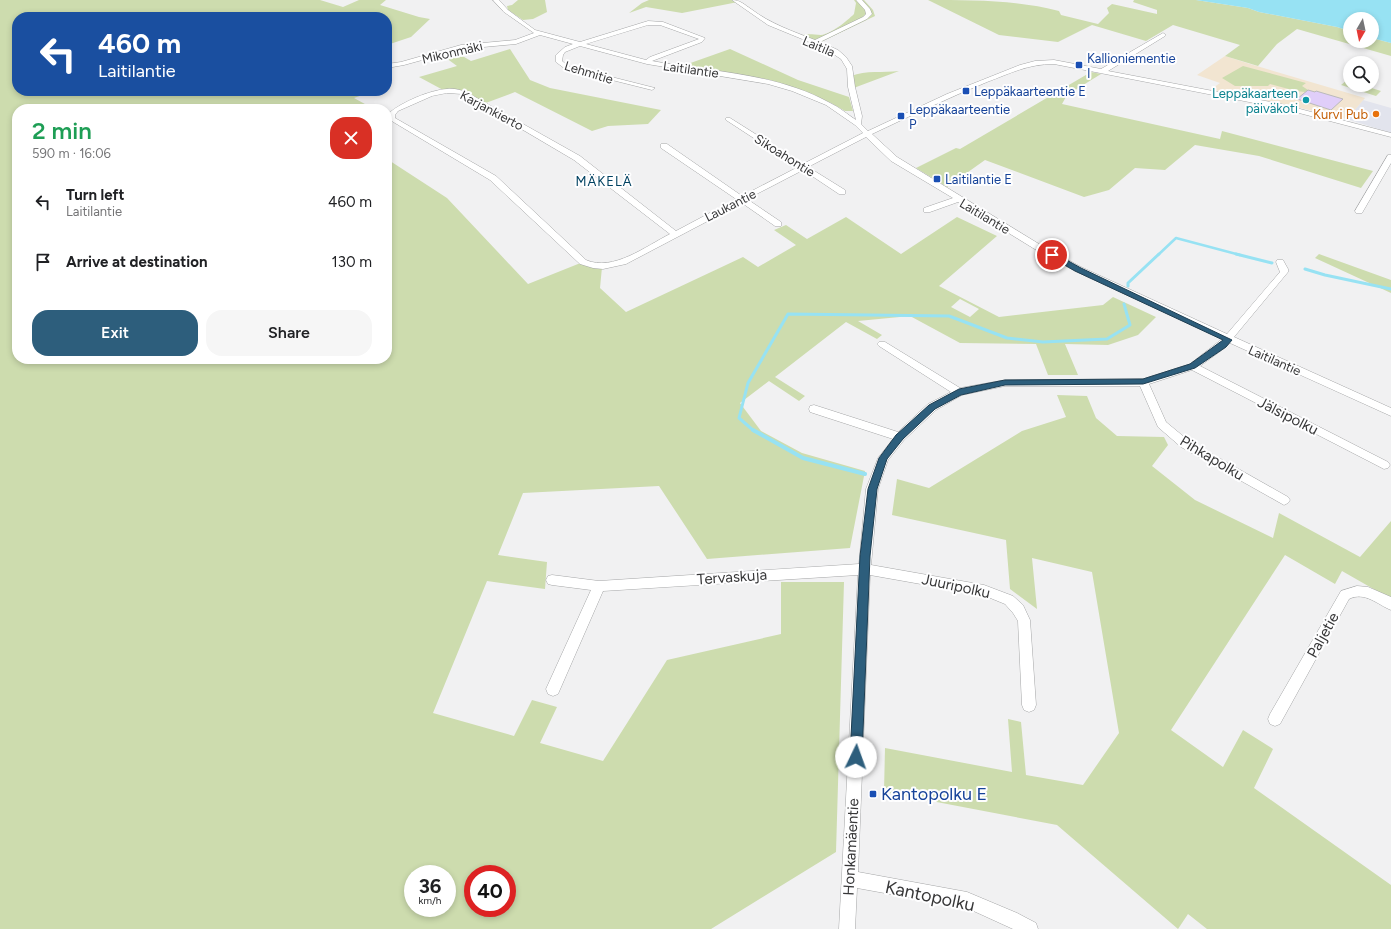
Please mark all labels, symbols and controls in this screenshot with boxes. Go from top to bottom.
north arrow [1343,12,1379,48]
map controls [1343,12,1379,92]
text: 460 m [98,26,181,60]
icon: left [32,28,84,80]
street label: Laitila [800,33,837,60]
street label: Mikonmäki [420,38,484,67]
place label: Kallioniementie I [1087,51,1176,81]
button: search [1343,56,1379,92]
street label: Lehmitie [563,58,615,87]
street label: Laitilantie [662,58,720,81]
text: Laitilantie [98,60,176,82]
marker: Kallioniementie I [1074,60,1084,70]
place label: Leppäkaarteentie E [974,84,1086,99]
marker: Leppäkaarteentie E [961,86,971,96]
place label: Leppäkaarteen päiväkoti [1212,86,1298,116]
street label: Karjankierto [458,88,526,133]
marker: Leppäkaarteen päiväkoti [1301,95,1311,105]
place label: Leppäkaarteentie P [909,102,1010,132]
place label: Kurvi Pub [1313,107,1368,122]
marker: Kurvi Pub [1371,109,1381,119]
marker: Leppäkaarteentie P [896,111,906,121]
text: 2 min [32,116,92,145]
button: close [330,117,372,159]
street label: Sikoahontie [752,131,818,180]
text: 590 m · 16:06 [32,146,111,161]
place label: Laitilantie E [945,172,1012,187]
district label: MÄKELÄ [576,173,633,189]
marker: Laitilantie E [932,174,942,184]
text: Turn left [66,186,124,204]
street label: Laukantie [702,186,758,225]
icon: left [32,191,54,213]
text: 460 m [328,193,372,211]
street label: Laitilantie [957,196,1013,237]
text: Laitilantie [66,204,122,219]
pin [1035,238,1069,272]
icon: arrive [1041,244,1063,266]
icon: arrive [32,251,54,273]
text: Arrive at destination [66,253,207,271]
text: 130 m [332,253,372,271]
button: Exit [32,310,198,356]
button: Share [206,310,372,356]
street label: Laitilantie [1246,342,1303,379]
street label: Jälsipolku [1255,393,1321,439]
street label: Pihkapolku [1177,432,1247,484]
street label: Tervaskuja [696,566,768,588]
street label: Juuripolku [920,570,992,602]
street label: Paljetie [1303,609,1343,661]
position arrow [835,736,877,778]
place label: Kantopolku E [881,783,987,805]
marker: Kantopolku E [868,789,878,799]
street label: Honkamäentie [839,798,863,896]
speed limit sign: 40 [464,865,516,917]
text: 36 [419,874,441,898]
street label: Kantopolku [883,876,977,916]
text: km/h [419,894,441,907]

